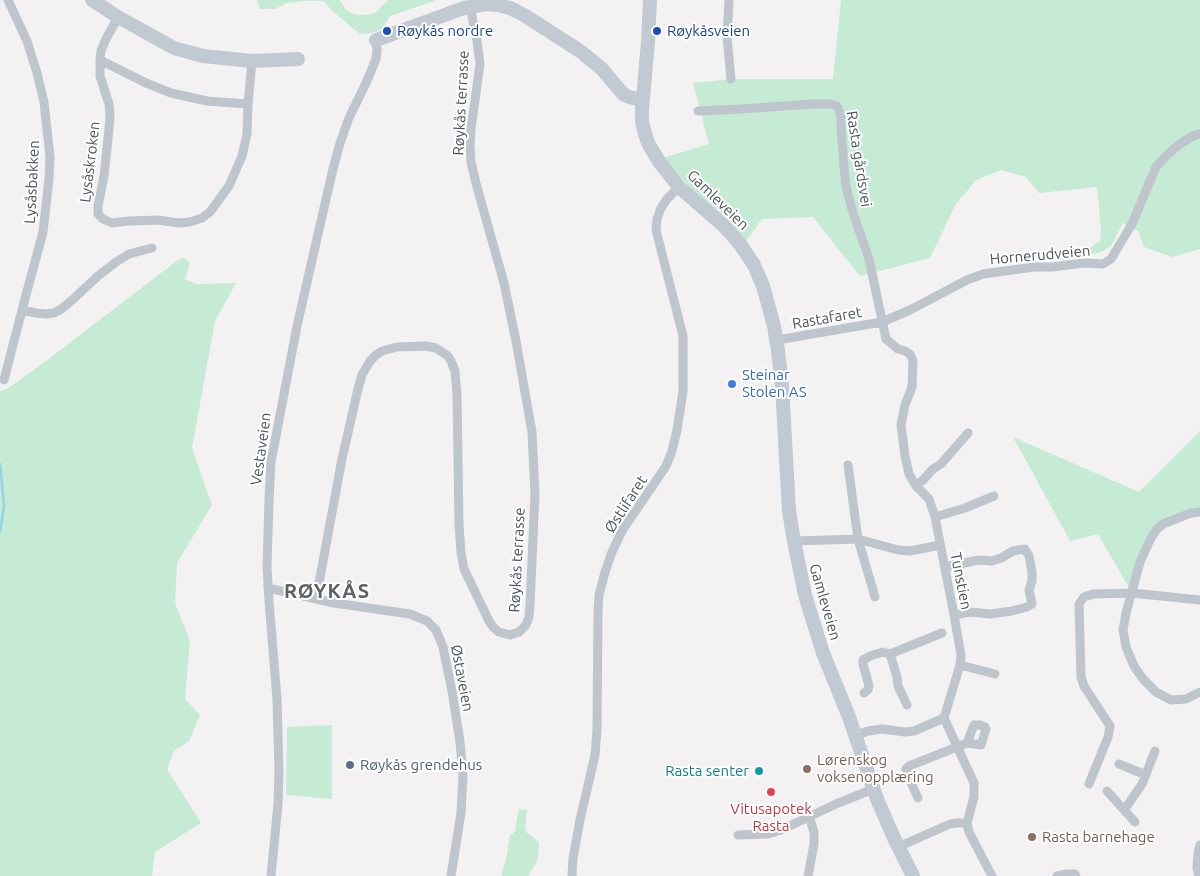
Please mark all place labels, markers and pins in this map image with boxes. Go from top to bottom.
place label: Røykås nordre [397,22,493,40]
place label: Røykåsveien [667,22,750,40]
marker: Røykås nordre [381,25,393,37]
marker: Røykåsveien [651,25,663,37]
place label: Steinar Stolen AS [742,366,807,401]
marker: Steinar Stolen AS [726,378,738,390]
place label: Lørenskog voksenopplæring [817,751,934,786]
place label: Røykås grendehus [360,756,482,774]
marker: Røykås grendehus [344,759,356,771]
place label: Rasta senter [665,762,749,780]
marker: Lørenskog voksenopplæring [801,763,813,775]
marker: Rasta senter [753,765,765,777]
marker: Vitusapotek Rasta [765,786,777,798]
place label: Vitusapotek Rasta [730,800,812,835]
place label: Rasta barnehage [1042,828,1155,846]
marker: Rasta barnehage [1026,831,1038,843]

